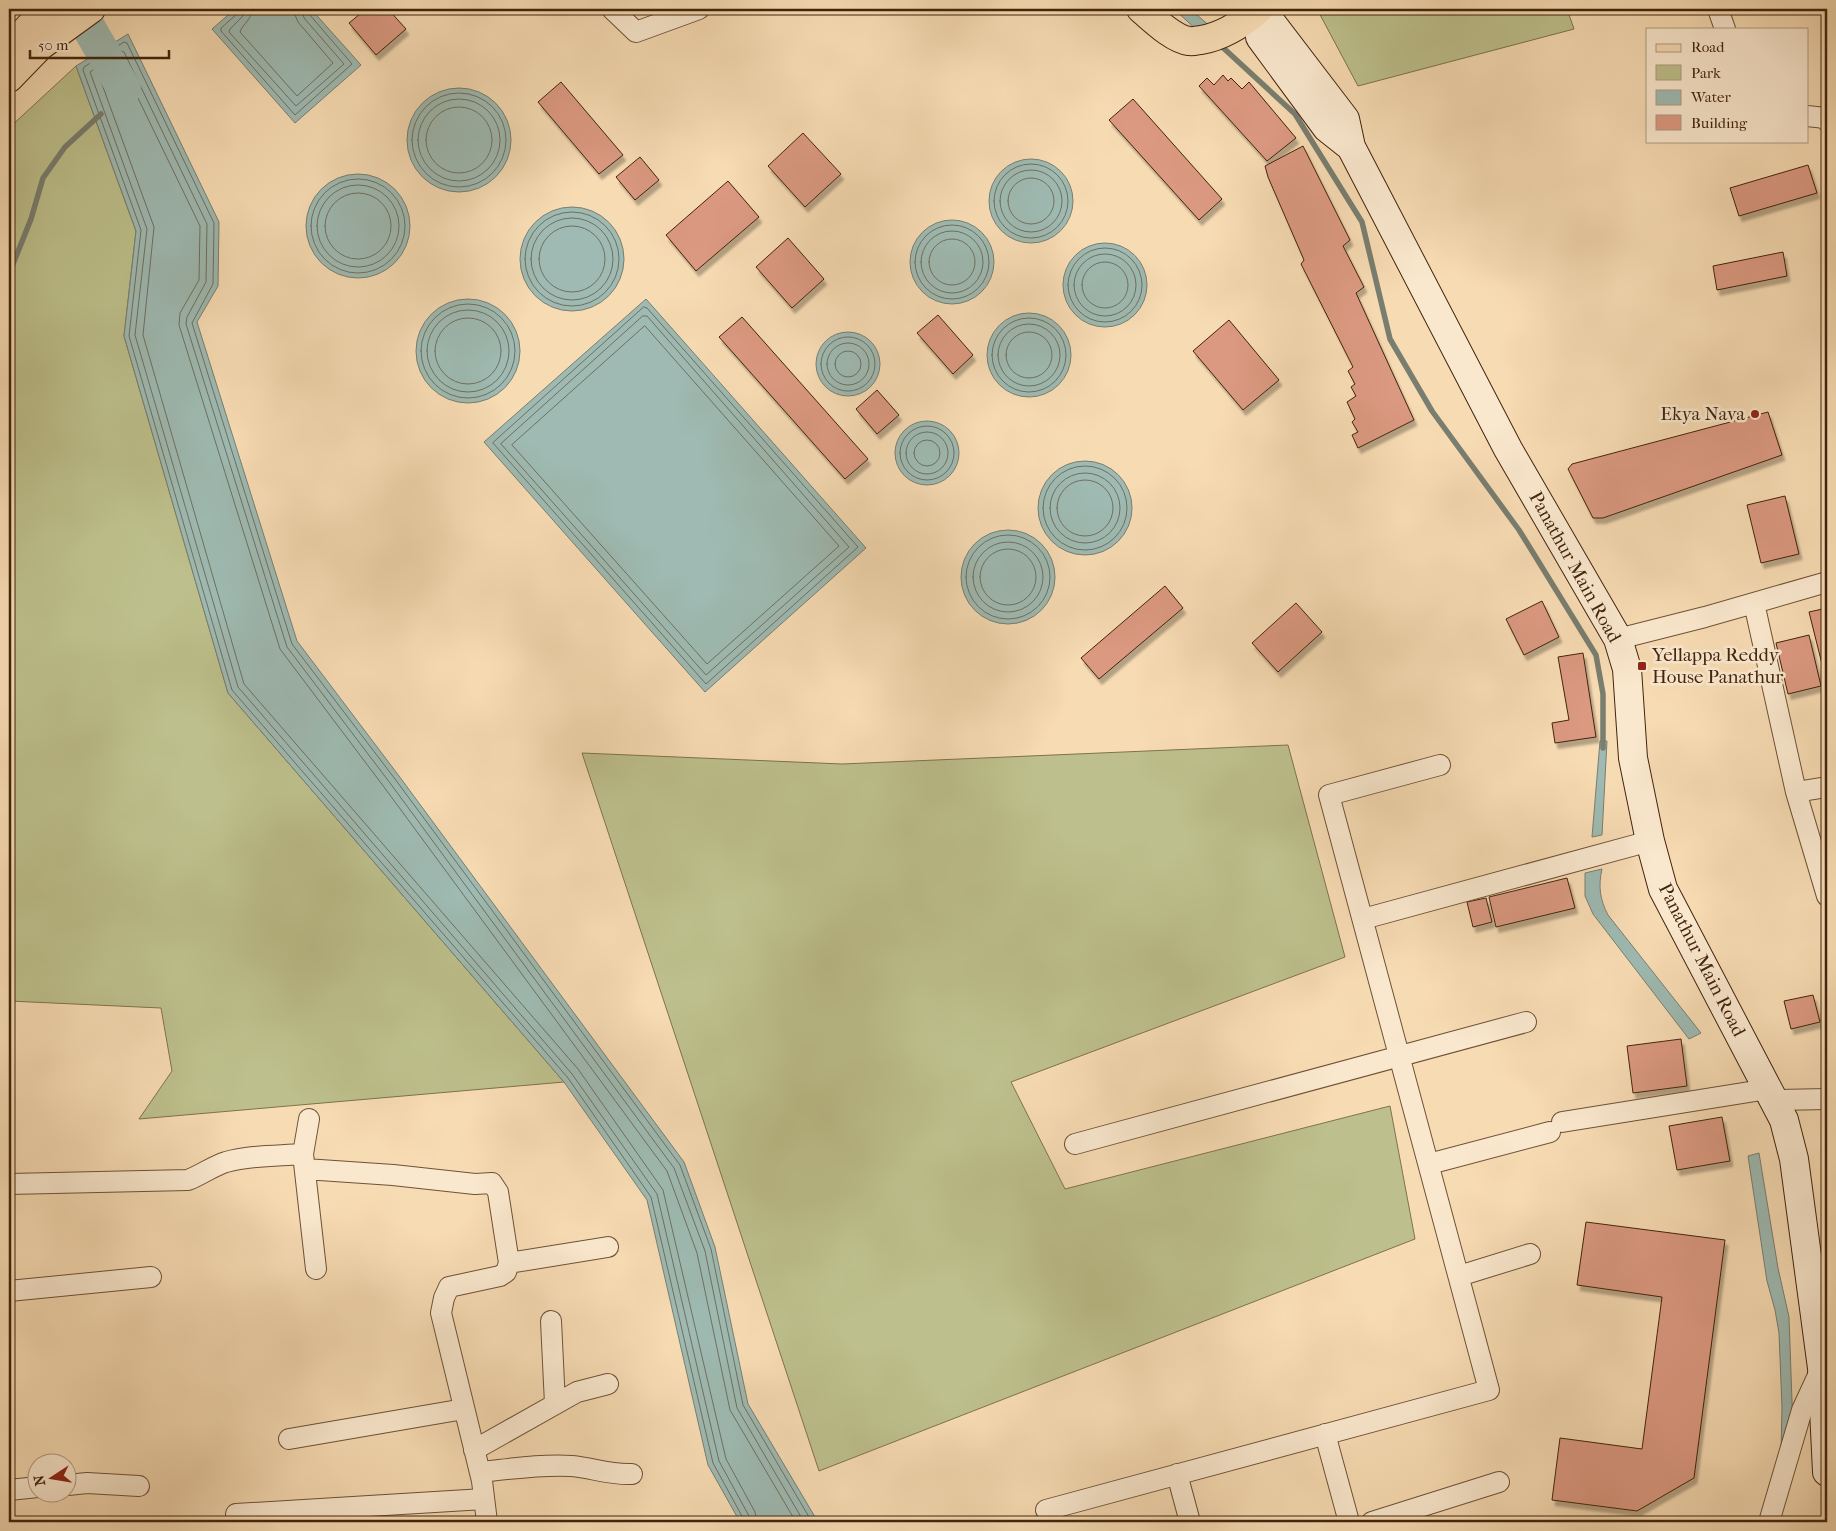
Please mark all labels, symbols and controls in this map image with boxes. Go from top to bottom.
scale bar [30,28,169,60]
legend [1646,28,1808,142]
text: 50 m [38,36,69,54]
text: Road [1691,38,1725,56]
text: Park [1691,64,1721,82]
text: Water [1690,88,1731,106]
text: Building [1691,114,1748,132]
place label: Ekya Nava [1660,403,1745,425]
marker: Ekya Nava [1749,408,1761,420]
street label: Panathur Main Road [1524,488,1626,647]
place label: Yellappa Reddy House Panathur [1651,644,1784,688]
marker: Yellappa Reddy House Panathur [1636,660,1648,672]
street label: Panathur Main Road [1654,880,1750,1041]
north arrow [28,1454,78,1504]
text: N [30,1473,49,1488]

